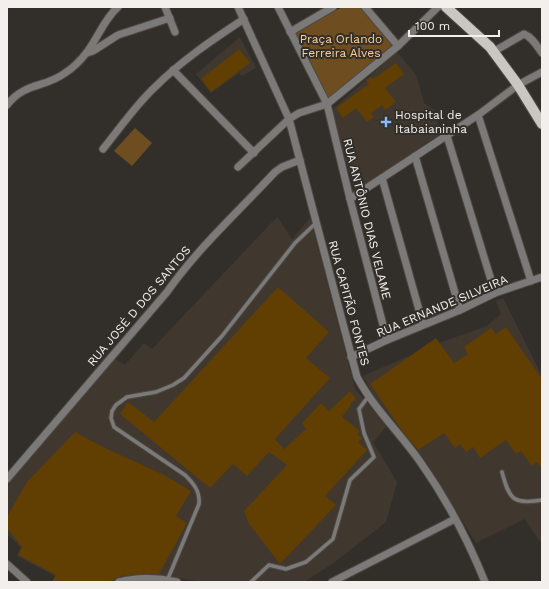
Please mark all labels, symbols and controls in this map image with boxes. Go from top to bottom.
scale bar [409,12,499,38]
text: 100 m [415,19,450,33]
park label: Praça Orlando Ferreira Alves [300,32,382,60]
place label: Hospital de Itabaianinha [395,108,467,136]
marker: Hospital de Itabaianinha [380,116,392,128]
street label: RUA ANTÔNIO DIAS VELAME [340,137,394,301]
street label: RUA CAPITÃO FONTES [326,239,372,367]
street label: RUA JOSÉ D DOS SANTOS [85,243,193,369]
street label: RUA ERNANDE SILVEIRA [374,272,510,340]

